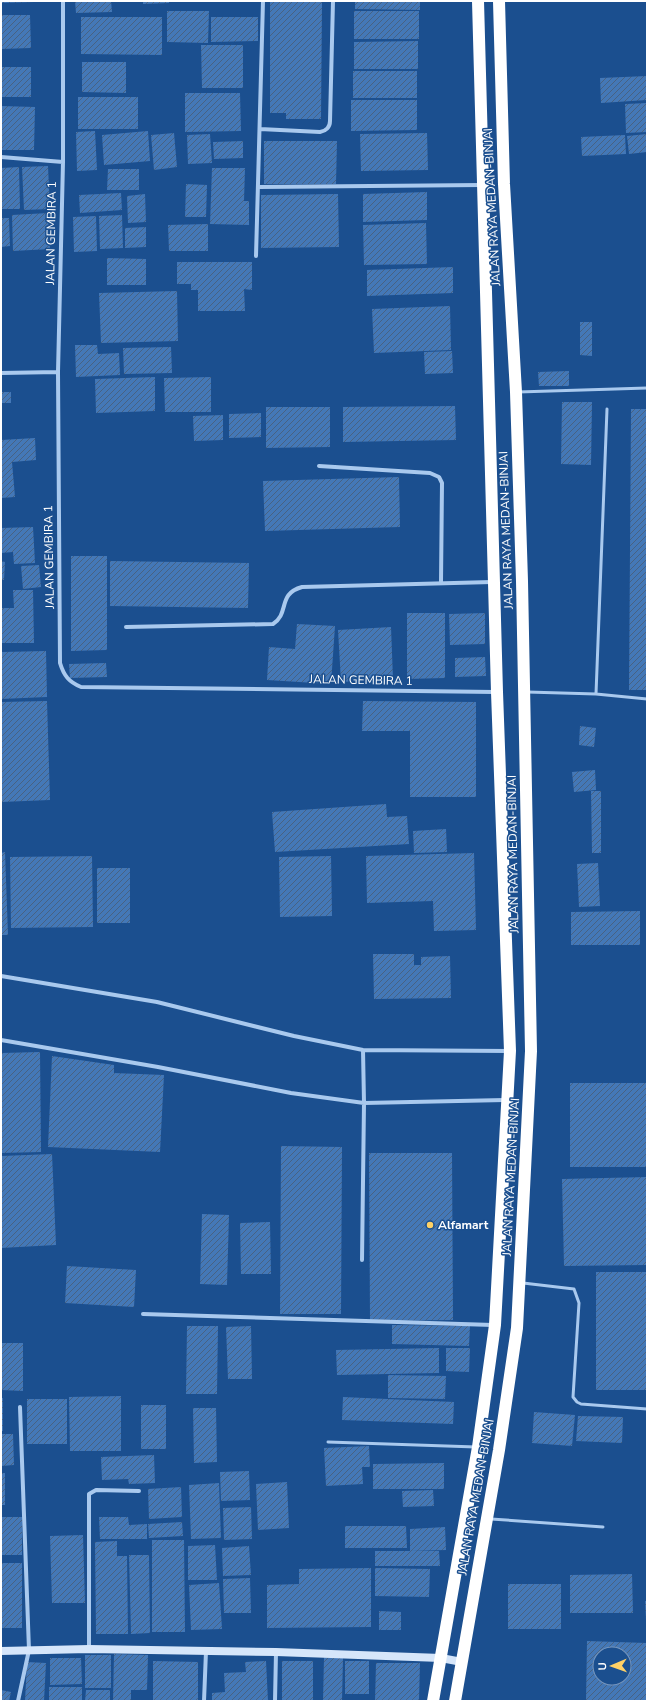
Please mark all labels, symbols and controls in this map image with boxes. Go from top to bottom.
street label: JALAN RAYA MEDAN-BINJAI [480,128,504,287]
street label: JALAN GEMBIRA 1 [42,181,60,286]
street label: JALAN RAYA MEDAN-BINJAI [495,451,517,610]
street label: JALAN GEMBIRA 1 [40,505,58,610]
street label: JALAN GEMBIRA 1 [308,671,413,689]
street label: JALAN RAYA MEDAN-BINJAI [504,775,522,934]
street label: JALAN RAYA MEDAN-BINJAI [499,1098,523,1257]
place label: Alfamart [438,1217,489,1233]
marker: Alfamart [425,1220,435,1230]
street label: JALAN RAYA MEDAN-BINJAI [454,1418,498,1577]
north arrow [592,1646,632,1686]
text: U [595,1662,610,1671]

